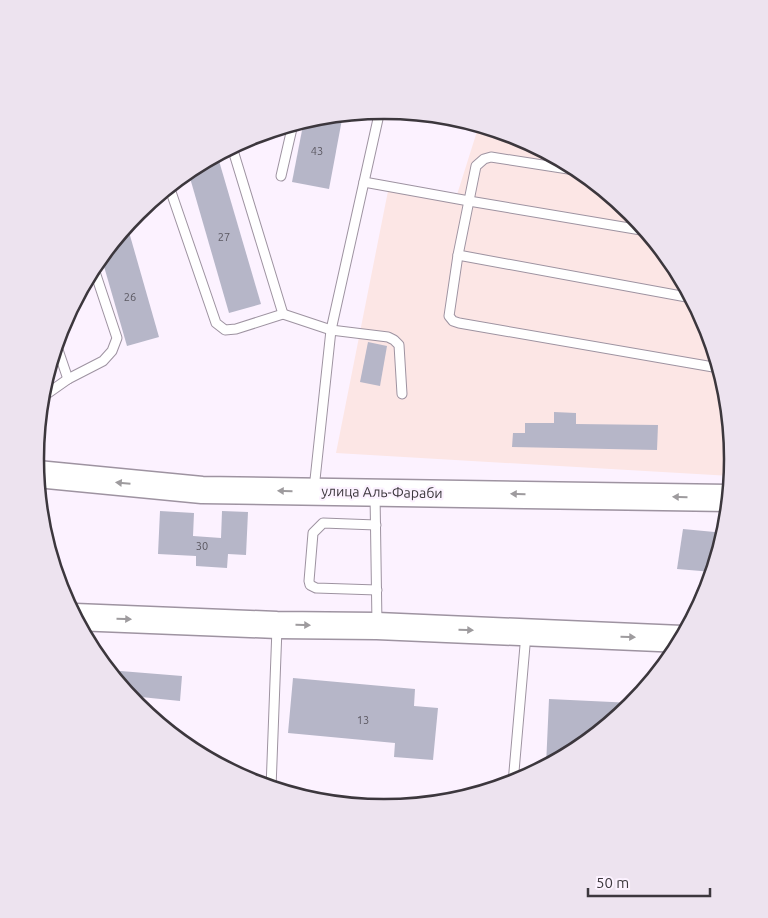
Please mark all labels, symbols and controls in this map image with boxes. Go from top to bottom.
house number: 43 [311,145,323,157]
house number: 27 [218,231,230,243]
house number: 26 [124,291,136,303]
one-way arrow [115,478,131,486]
street label: улица Аль-Фараби [321,483,443,501]
one-way arrow [277,487,293,495]
one-way arrow [510,490,526,498]
one-way arrow [672,493,688,501]
house number: 30 [196,540,208,552]
one-way arrow [116,616,132,624]
one-way arrow [296,621,312,629]
one-way arrow [458,626,474,634]
one-way arrow [621,633,637,641]
house number: 13 [357,714,369,726]
scale bar [588,866,710,898]
text: 50 m [596,874,629,891]

